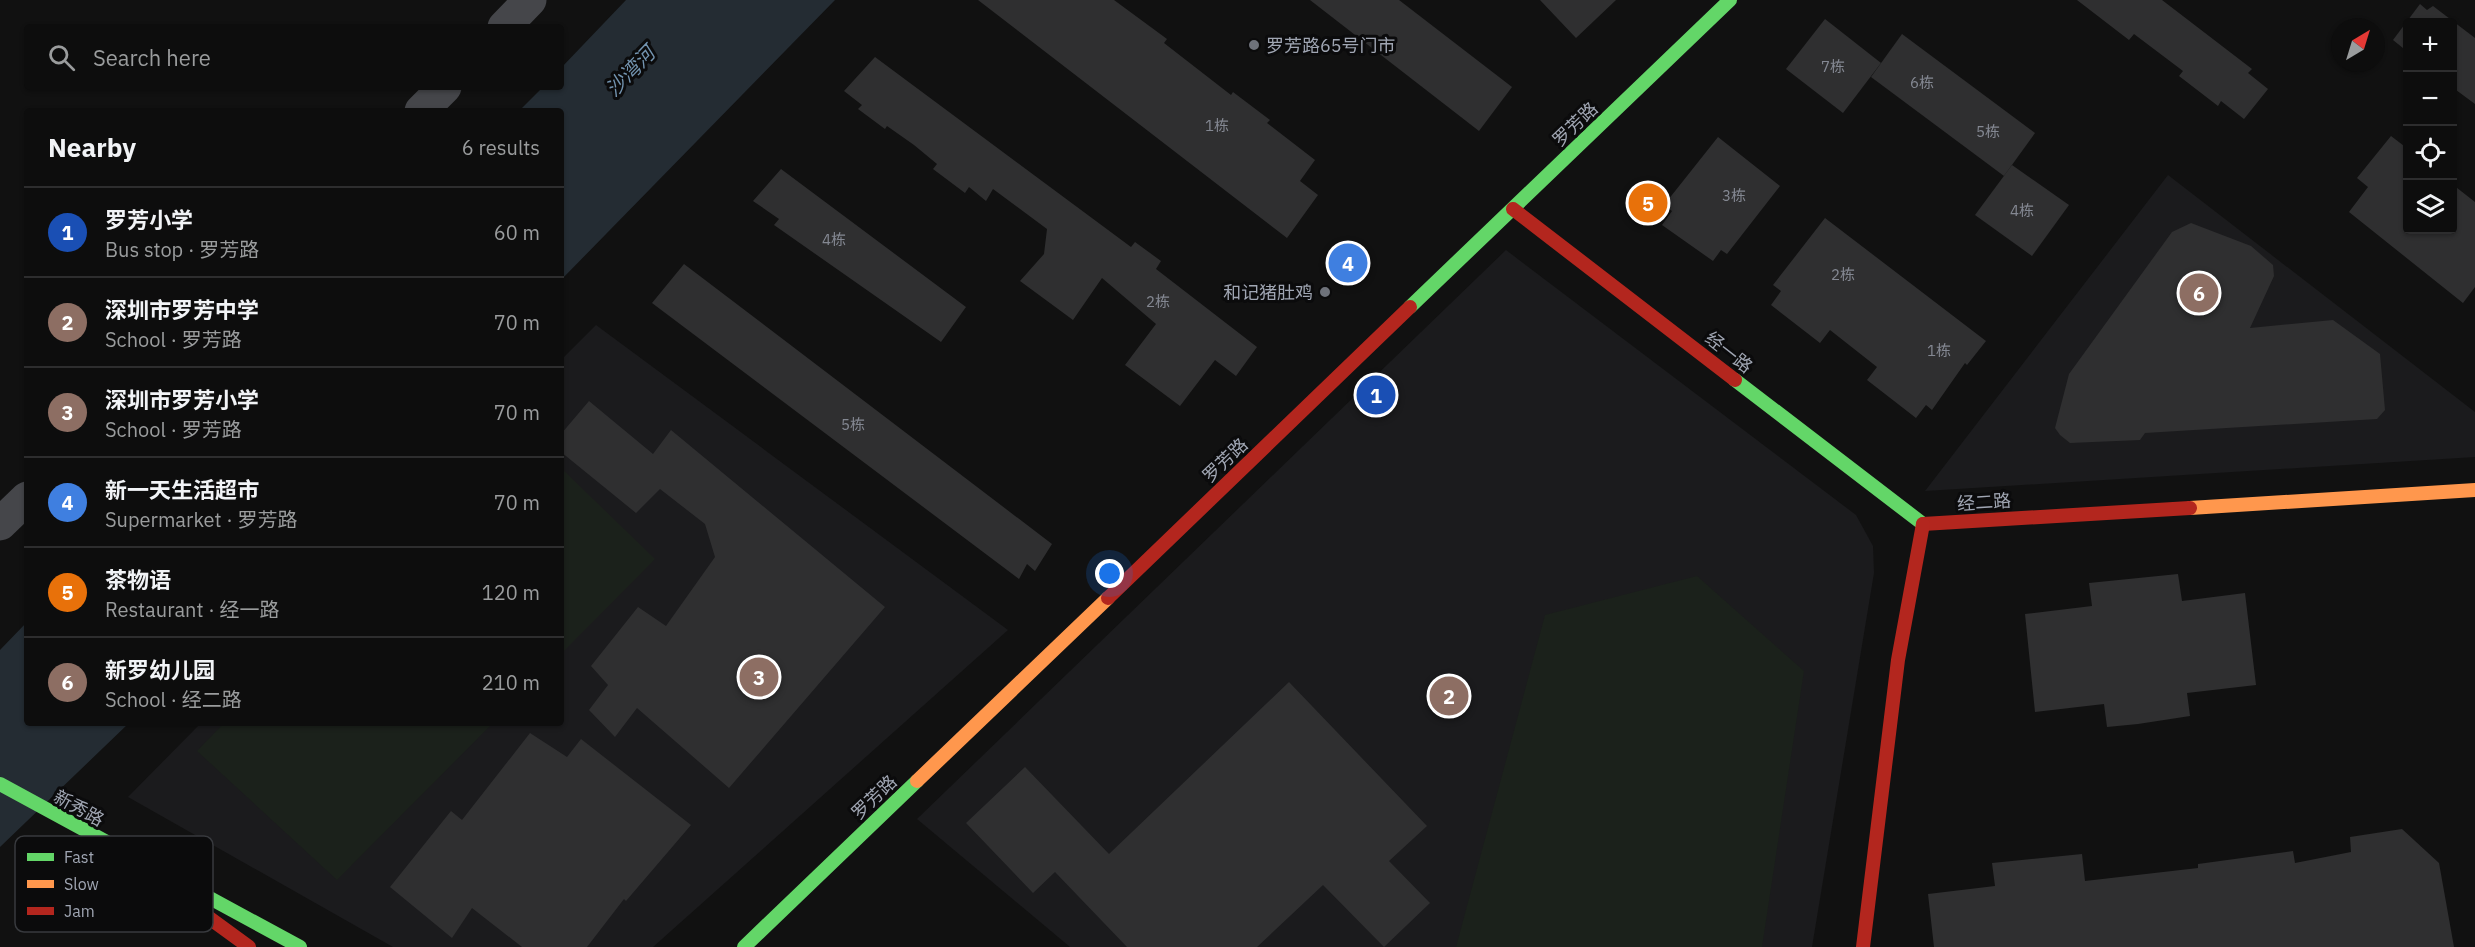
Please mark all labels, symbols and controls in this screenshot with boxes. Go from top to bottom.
north arrow [2331,18,2385,72]
map controls [2403,18,2457,234]
button: + [2403,18,2457,72]
search box [24,24,564,90]
place label: 罗芳路65号门市 [1266,34,1396,57]
water label: 沙湾河 [599,37,663,102]
marker: 罗芳路65号门市 [1247,38,1261,52]
icon: search [45,41,78,74]
text: Search here [93,43,211,72]
house number: 7栋 [1821,57,1845,76]
button: − [2403,72,2457,126]
house number: 6栋 [1910,73,1934,92]
street label: 罗芳路 [1548,97,1602,151]
house number: 1栋 [1205,116,1229,135]
house number: 5栋 [1976,122,2000,141]
button: locate [2403,126,2457,180]
text: Nearby [48,130,136,164]
text: 6 results [462,134,540,161]
pin: 5 [1628,180,1668,226]
button: layers [2403,180,2457,234]
house number: 3栋 [1722,186,1746,205]
house number: 4栋 [2010,201,2034,220]
text: 罗芳小学 [105,205,193,234]
text: 1 [62,219,74,246]
text: 60 m [494,219,540,246]
house number: 4栋 [822,230,846,249]
text: Bus stop · 罗芳路 [105,236,259,263]
pin: 4 [1328,240,1368,286]
house number: 2栋 [1831,265,1855,284]
pin: 6 [2180,270,2218,316]
place label: 和记猪肚鸡 [1223,281,1313,304]
marker: 和记猪肚鸡 [1318,285,1332,299]
house number: 2栋 [1146,292,1170,311]
text: 深圳市罗芳中学 [105,295,259,324]
text: 2 [62,309,74,336]
text: 70 m [494,309,540,336]
text: School · 罗芳路 [105,326,242,353]
street label: 经一路 [1701,326,1757,378]
house number: 1栋 [1927,341,1951,360]
pin: 1 [1356,372,1396,418]
text: 深圳市罗芳小学 [105,385,259,414]
text: 3 [62,399,74,426]
text: 70 m [494,399,540,426]
house number: 5栋 [841,415,865,434]
text: School · 罗芳路 [105,416,242,443]
street label: 罗芳路 [1198,433,1252,487]
text: 新一天生活超市 [105,475,259,504]
text: 4 [62,489,74,516]
text: 70 m [494,489,540,516]
street label: 经二路 [1956,489,2012,515]
text: Supermarket · 罗芳路 [105,506,298,533]
your location [1095,559,1124,588]
text: 茶物语 [105,565,171,594]
text: 5 [62,579,74,606]
text: 120 m [482,579,540,606]
text: Restaurant · 经一路 [105,596,279,623]
pin: 3 [740,654,778,700]
text: 新罗幼儿园 [105,655,215,684]
text: 6 [62,669,74,696]
text: 210 m [482,669,540,696]
pin: 2 [1430,674,1468,718]
text: School · 经二路 [105,686,242,713]
street label: 罗芳路 [847,770,901,824]
street label: 新秀路 [50,785,108,831]
legend [15,836,213,932]
text: Fast [64,847,94,867]
text: Slow [64,874,99,894]
text: Jam [64,901,95,921]

